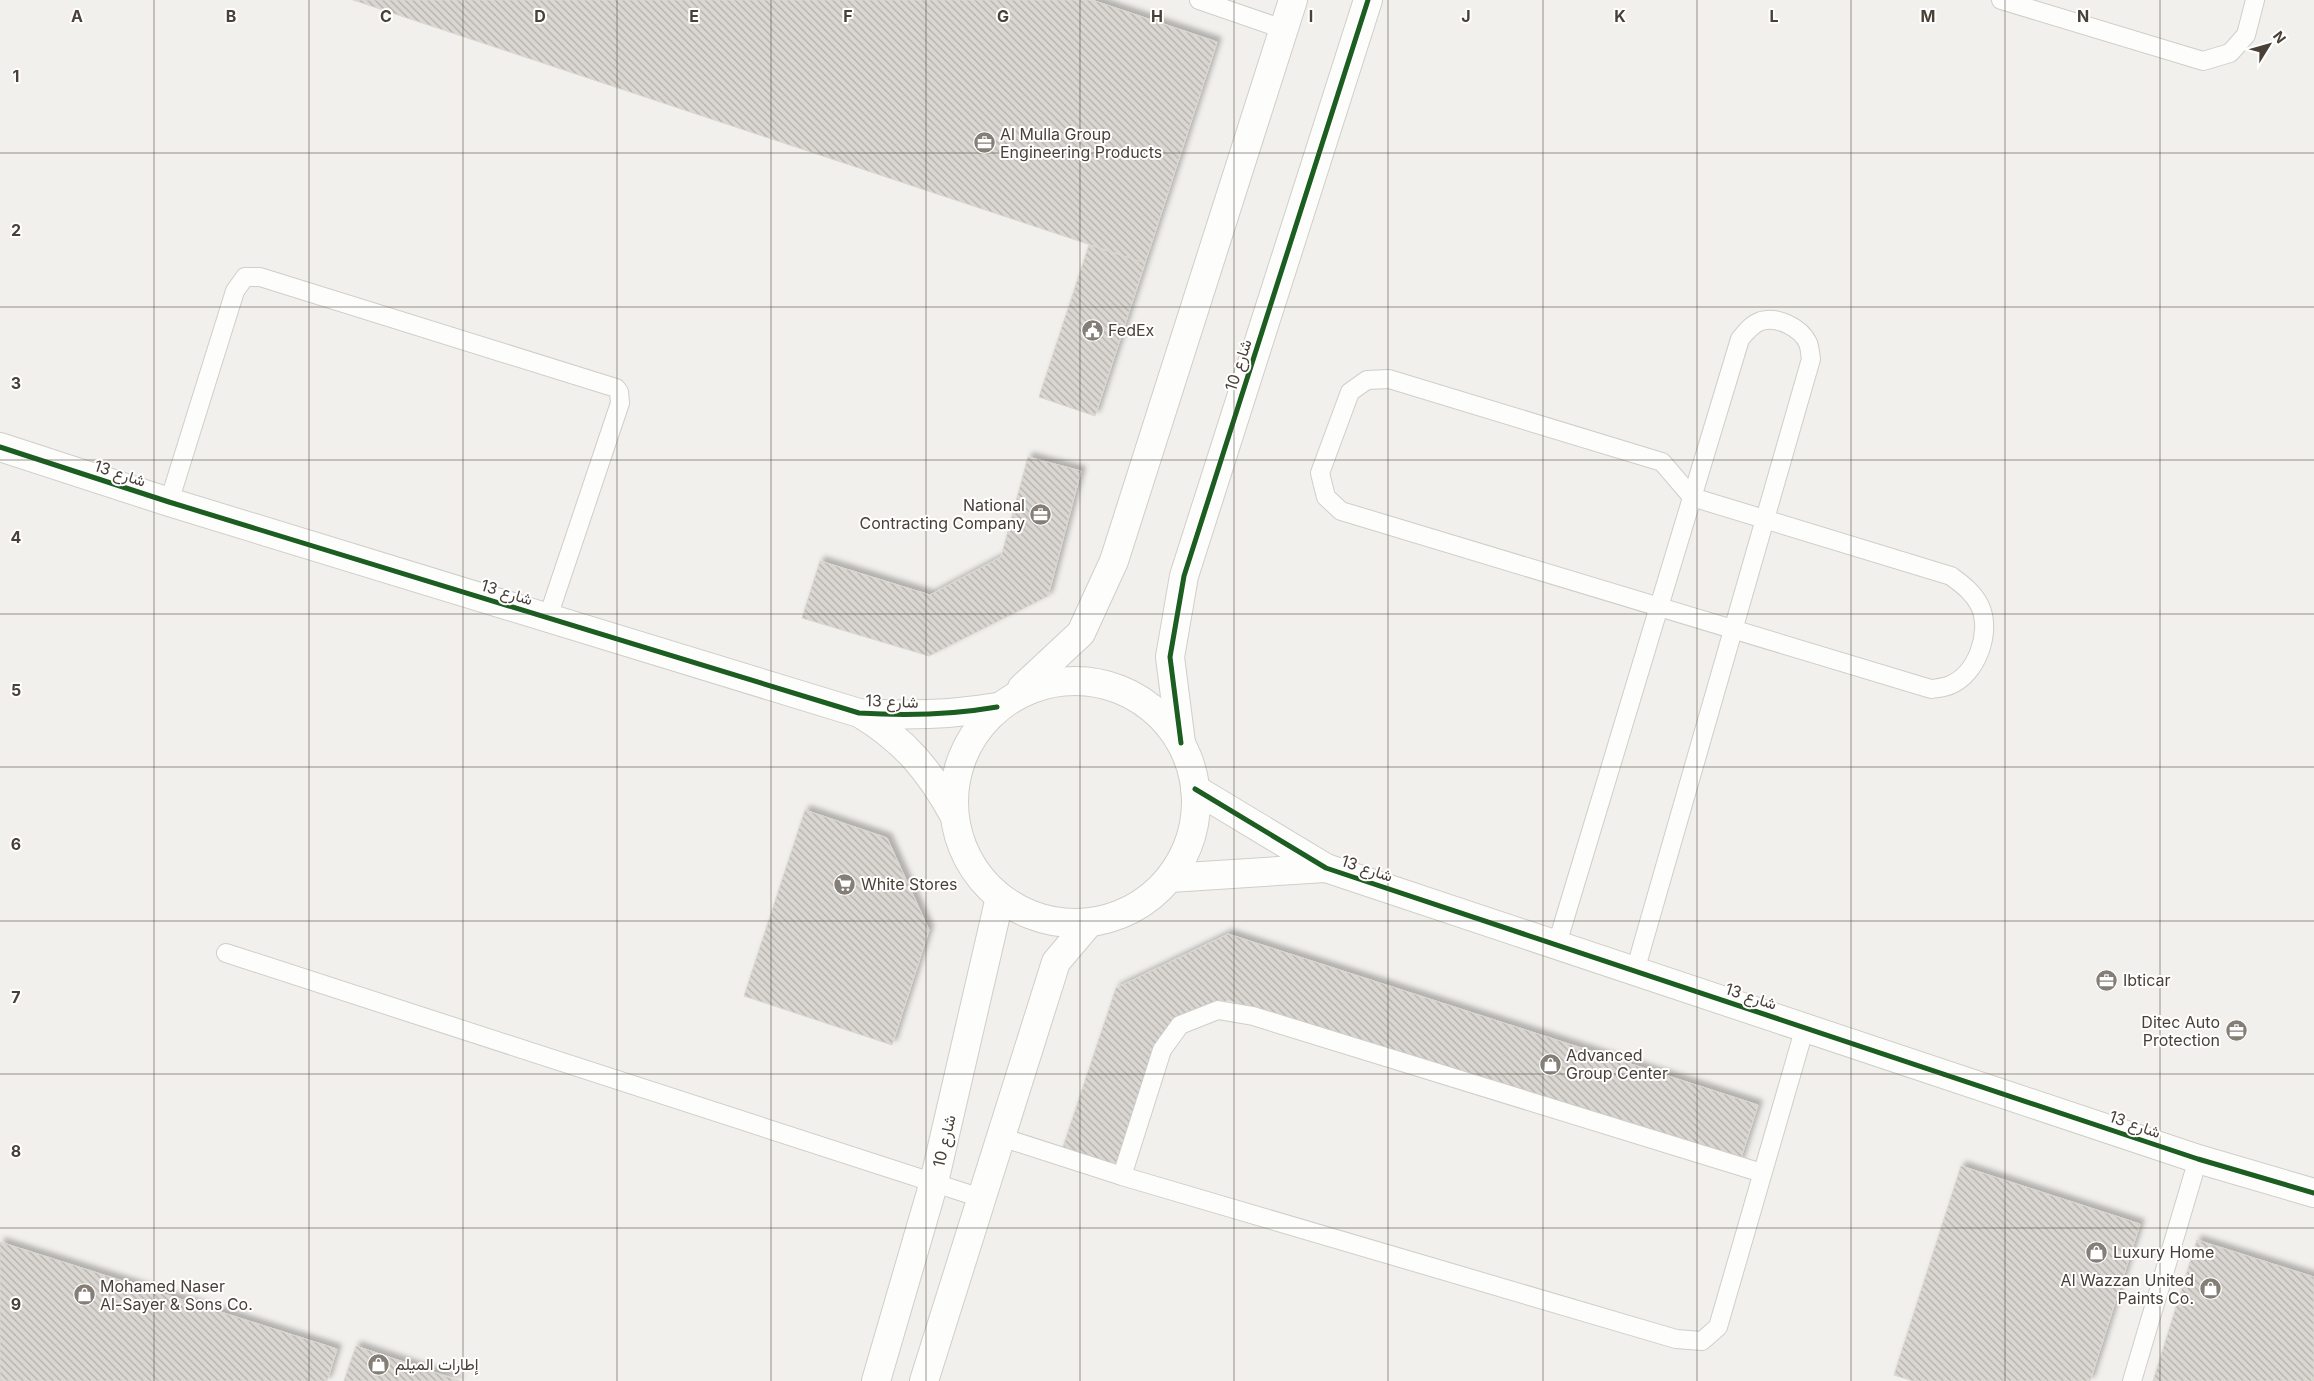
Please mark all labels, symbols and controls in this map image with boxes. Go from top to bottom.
text: A [71,6,83,26]
text: B [226,6,236,26]
text: C [380,6,392,26]
text: D [534,6,546,26]
text: E [689,6,699,26]
text: F [843,6,853,26]
text: G [997,6,1009,26]
text: H [1151,6,1163,26]
text: I [1309,6,1313,26]
text: J [1461,6,1471,26]
text: K [1614,6,1626,26]
text: L [1769,6,1779,26]
text: M [1921,6,1935,26]
text: N [2077,6,2089,26]
north arrow [2244,20,2294,70]
text: N [2270,27,2290,46]
text: 1 [13,66,19,86]
place label: Al Mulla Group Engineering Products [1000,124,1162,162]
office icon: Al Mulla Group Engineering Products [972,131,996,155]
text: 2 [11,220,21,240]
public building icon: FedEx [1080,318,1104,342]
place label: FedEx [1108,320,1155,340]
street label: شارع 10 [1220,337,1258,394]
text: 3 [11,373,21,393]
street label: شارع 13 [91,455,148,493]
place label: National Contracting Company [860,495,1025,533]
office icon: National Contracting Company [1029,502,1053,526]
text: 4 [11,527,22,547]
street label: شارع 13 [478,575,535,611]
text: 5 [11,680,21,700]
street label: شارع 13 [865,690,919,714]
text: 6 [11,834,21,854]
street label: شارع 13 [1338,850,1395,888]
supermarket icon: White Stores [833,872,857,896]
place label: White Stores [861,874,957,894]
office icon: Ibticar [2095,968,2119,992]
place label: Ibticar [2123,970,2171,990]
street label: شارع 13 [1722,978,1779,1016]
text: 7 [11,987,21,1007]
place label: Ditec Auto Protection [2141,1012,2220,1050]
office icon: Ditec Auto Protection [2224,1019,2248,1043]
place label: Advanced Group Center [1566,1045,1668,1083]
shop icon: Advanced Group Center [1538,1052,1562,1076]
street label: شارع 13 [2106,1106,2163,1144]
street label: شارع 10 [928,1113,962,1170]
text: 8 [11,1141,21,1161]
shop icon: Luxury Home [2085,1240,2109,1264]
place label: Luxury Home [2113,1242,2214,1262]
place label: Al Wazzan United Paints Co. [2061,1270,2194,1308]
place label: Mohamed Naser Al-Sayer & Sons Co. [100,1276,253,1314]
shop icon: Al Wazzan United Paints Co. [2198,1277,2222,1301]
shop icon: Mohamed Naser Al-Sayer & Sons Co. [72,1283,96,1307]
text: 9 [11,1294,21,1314]
shop icon: إطارات الميلم [367,1352,391,1376]
place label: إطارات الميلم [395,1354,479,1375]

